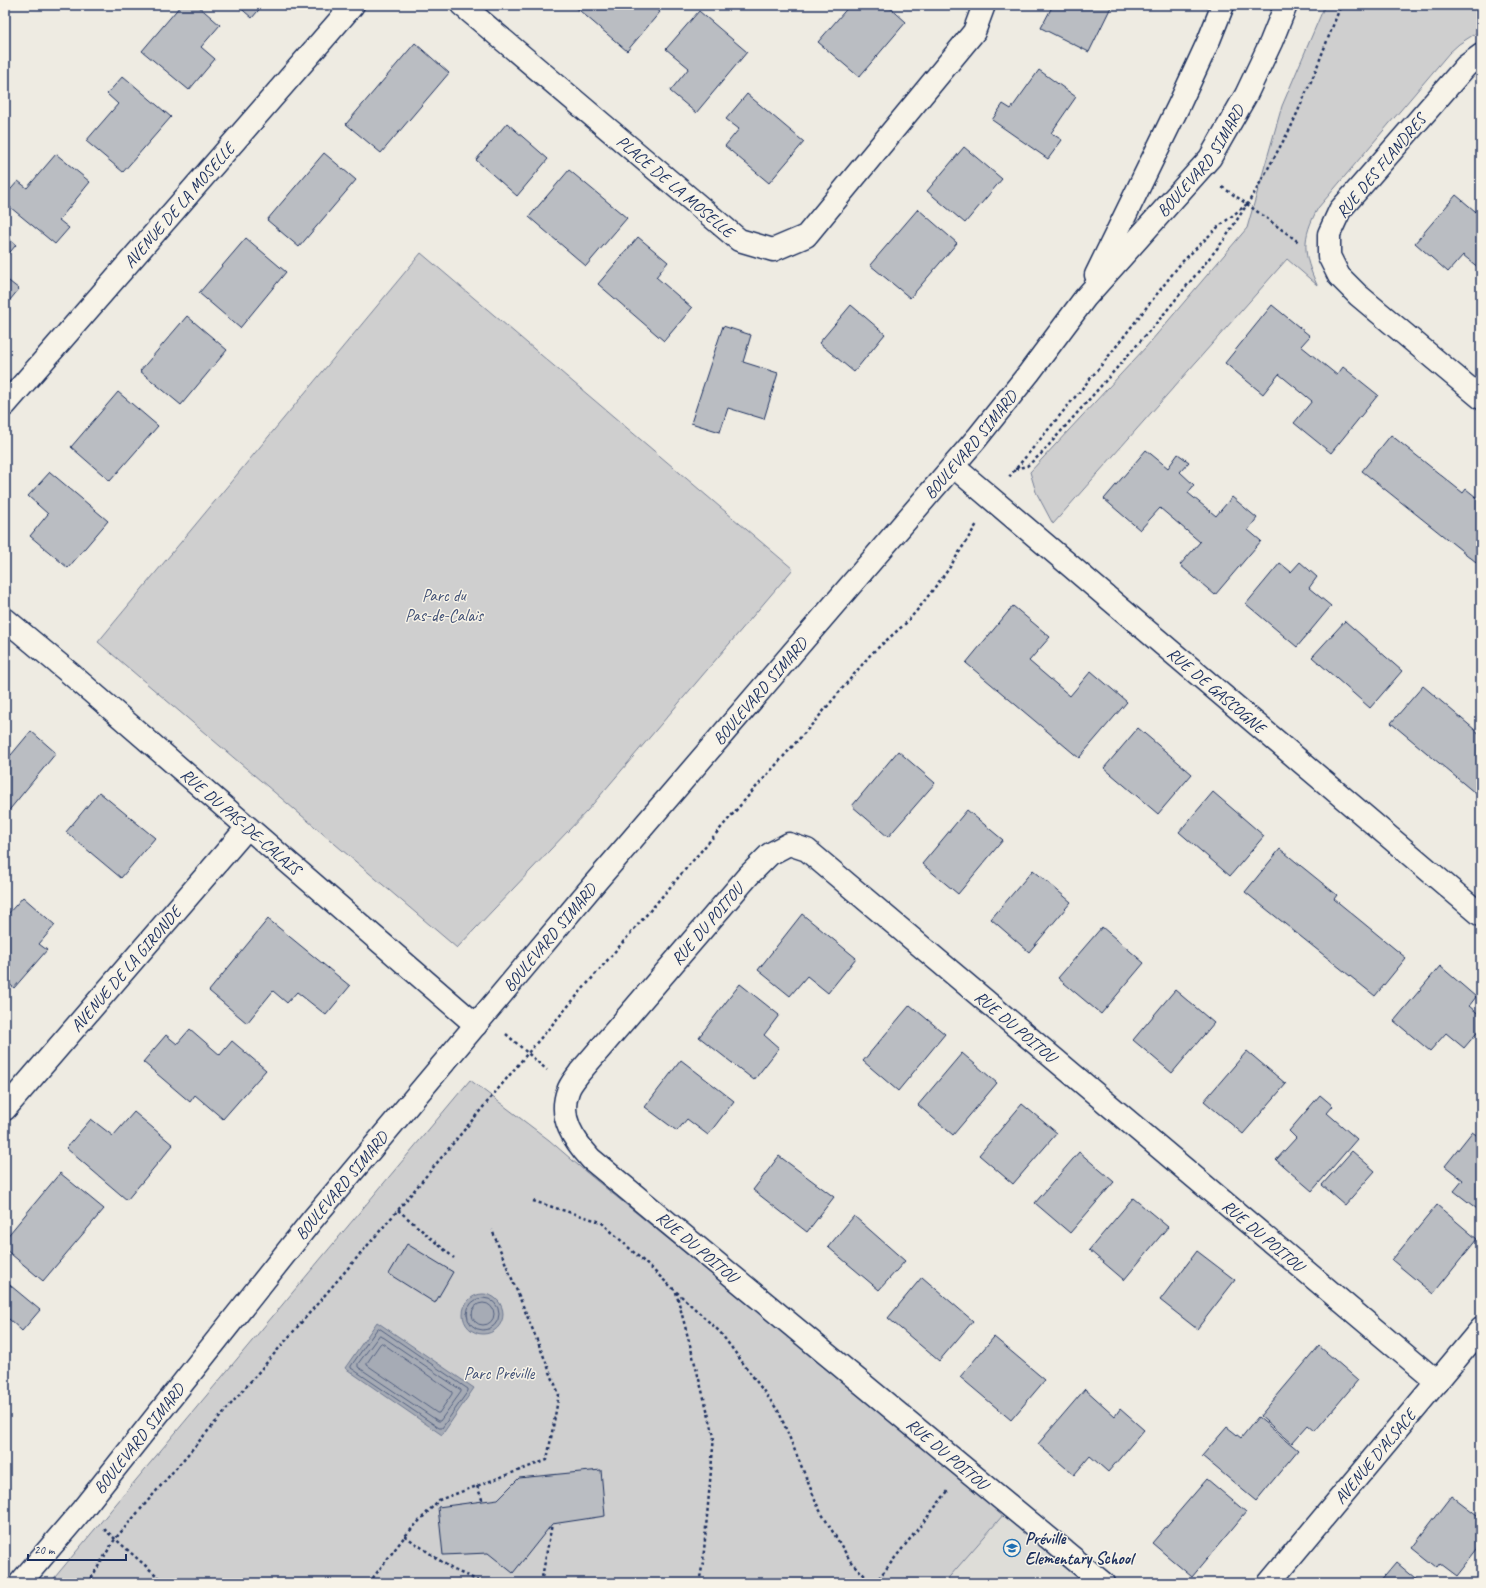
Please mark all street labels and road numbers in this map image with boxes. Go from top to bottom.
street label: BOULEVARD SIMARD [1152,99,1250,221]
street label: RUE DES FLANDRES [1331,108,1432,222]
street label: PLACE DE LA MOSELLE [613,130,740,243]
street label: AVENUE DE LA MOSELLE [119,136,241,272]
street label: BOULEVARD SIMARD [919,385,1023,503]
street label: BOULEVARD SIMARD [708,631,813,749]
street label: RUE DE GASCOGNE [1163,643,1272,740]
street label: RUE DU PAS-DE-CALAIS [177,764,308,881]
street label: RUE DU POITOU [666,876,750,969]
street label: BOULEVARD SIMARD [498,877,602,996]
street label: AVENUE DE LA GIRONDE [66,900,187,1036]
street label: RUE DU POITOU [971,986,1064,1069]
street label: BOULEVARD SIMARD [290,1126,394,1244]
street label: RUE DU POITOU [1218,1195,1311,1278]
street label: RUE DU POITOU [652,1207,745,1290]
street label: BOULEVARD SIMARD [89,1378,190,1498]
street label: AVENUE D'ALSACE [1329,1403,1422,1508]
street label: RUE DU POITOU [902,1414,995,1497]

